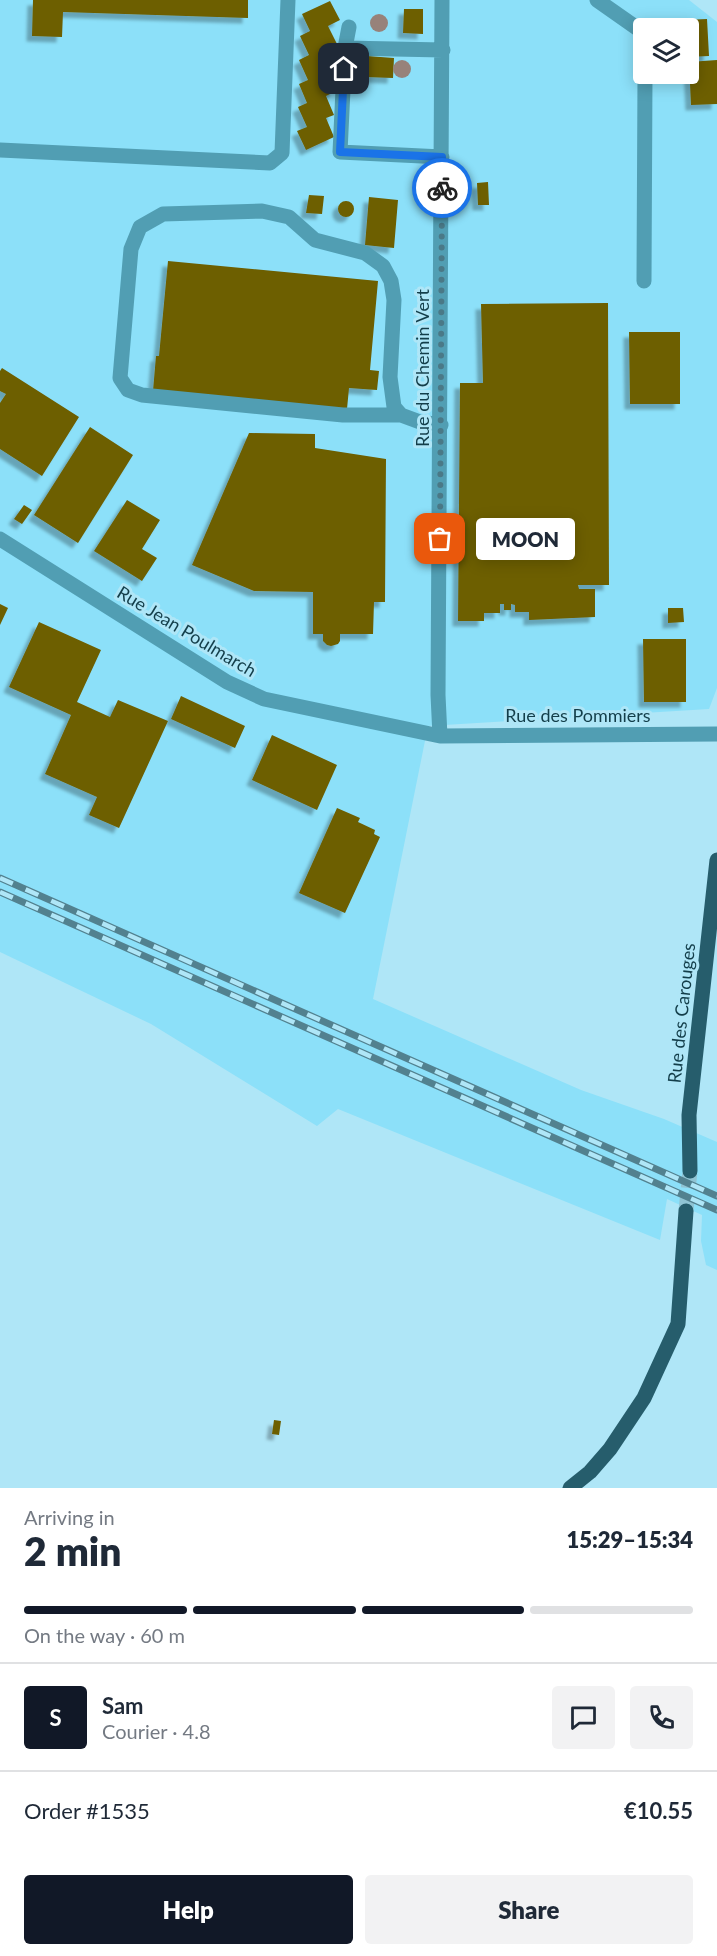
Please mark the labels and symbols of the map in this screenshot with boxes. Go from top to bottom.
pin [318,43,369,94]
courier [412,158,472,218]
street label: Rue du Chemin Vert [411,289,433,447]
pin [414,513,465,564]
callout: MOON [476,518,575,560]
street label: Rue Jean Poulmarch [113,581,261,681]
street label: Rue des Pommiers [505,704,651,726]
street label: Rue des Carouges [663,942,699,1084]

